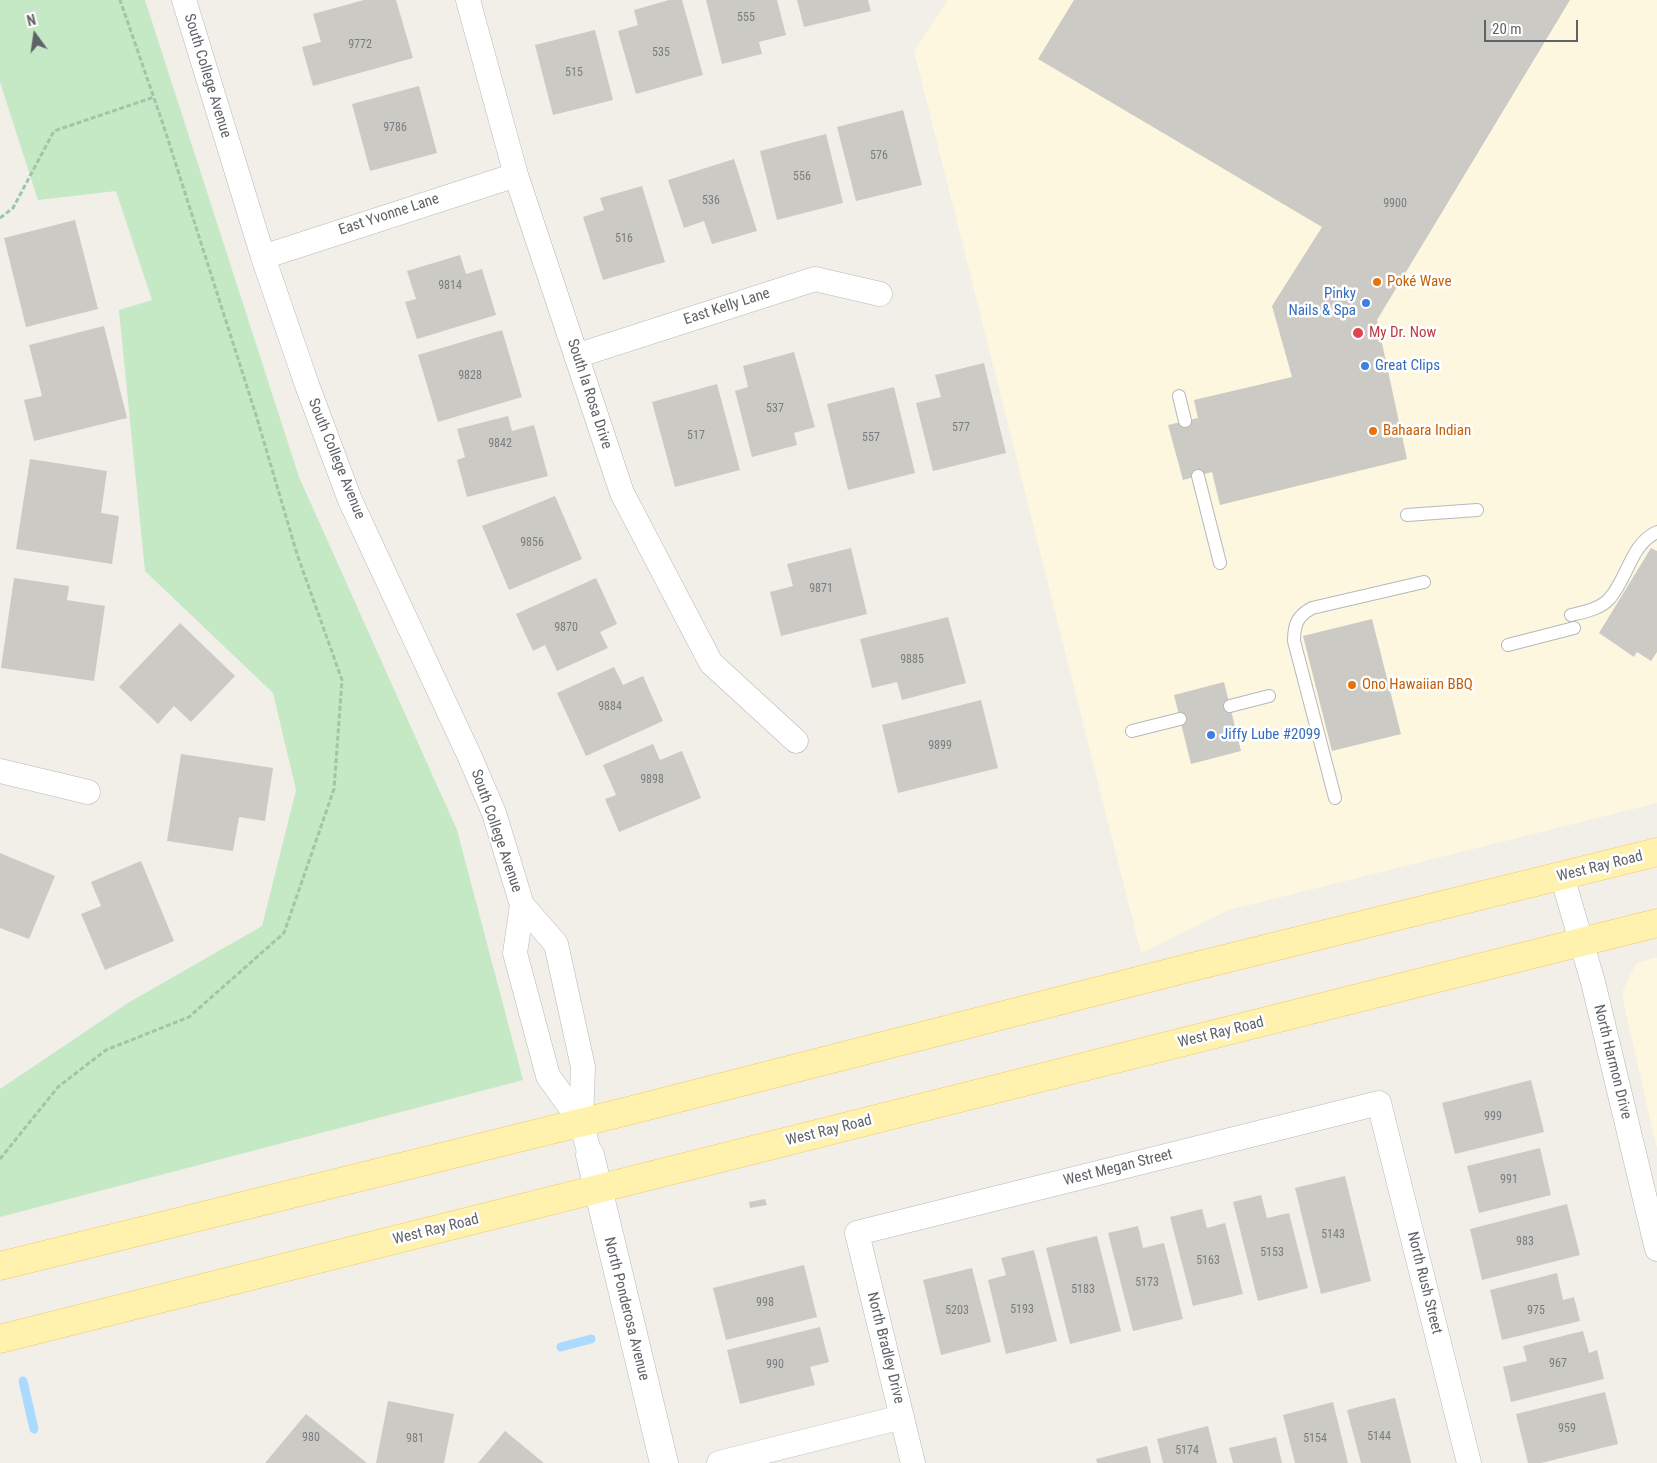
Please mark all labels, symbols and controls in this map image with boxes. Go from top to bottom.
north arrow [10,10,60,60]
scale bar [1487,10,1581,42]
house number: 555 [737,11,755,25]
text: N [25,12,37,29]
street label: South College Avenue [180,12,234,140]
text: 20 m [1492,20,1522,38]
house number: 9772 [348,38,372,52]
house number: 535 [652,46,670,60]
house number: 515 [565,66,583,80]
house number: 9786 [383,121,407,135]
house number: 576 [870,149,888,163]
house number: 556 [793,170,811,184]
street label: East Yvonne Lane [337,190,441,240]
house number: 536 [702,194,720,208]
house number: 9900 [1383,197,1407,211]
house number: 516 [615,232,633,246]
place label: Poké Wave [1387,273,1451,291]
marker: Poké Wave [1371,276,1383,288]
house number: 9814 [438,279,462,293]
street label: East Kelly Lane [682,285,772,329]
place label: Pinky Nails & Spa [1288,285,1356,320]
marker: Pinky Nails & Spa [1360,297,1372,309]
place label: My Dr. Now [1369,324,1436,342]
marker: My Dr. Now [1351,326,1365,340]
street label: South la Rosa Drive [563,337,615,451]
place label: Great Clips [1375,357,1440,375]
marker: Great Clips [1359,360,1371,372]
house number: 9828 [458,369,482,383]
street label: South College Avenue [304,396,368,522]
house number: 537 [766,402,784,416]
house number: 577 [952,421,970,435]
place label: Bahaara Indian [1383,422,1471,440]
marker: Bahaara Indian [1367,425,1379,437]
house number: 517 [687,429,705,443]
house number: 557 [862,431,880,445]
house number: 9842 [488,437,512,451]
house number: 9856 [520,536,544,550]
house number: 9871 [809,582,833,596]
house number: 9870 [554,621,578,635]
house number: 9885 [900,653,924,667]
place label: Ono Hawaiian BBQ [1362,676,1473,694]
marker: Ono Hawaiian BBQ [1346,679,1358,691]
house number: 9884 [598,700,622,714]
place label: Jiffy Lube #2099 [1221,726,1321,744]
marker: Jiffy Lube #2099 [1205,729,1217,741]
house number: 9899 [928,739,952,753]
street label: South College Avenue [467,767,525,895]
house number: 9898 [640,773,664,787]
street label: West Ray Road [1555,848,1645,886]
street label: North Harmon Drive [1589,1003,1635,1121]
street label: West Ray Road [1176,1014,1266,1052]
house number: 999 [1484,1110,1502,1124]
street label: West Ray Road [784,1112,874,1150]
street label: West Megan Street [1062,1146,1174,1190]
house number: 991 [1500,1173,1518,1187]
street label: West Ray Road [391,1211,481,1249]
house number: 5143 [1321,1228,1345,1242]
street label: North Rush Street [1403,1230,1445,1336]
house number: 983 [1516,1235,1534,1249]
street label: North Ponderosa Avenue [599,1236,653,1382]
house number: 5153 [1260,1246,1284,1260]
house number: 5163 [1196,1254,1220,1268]
house number: 5173 [1135,1276,1159,1290]
house number: 5183 [1071,1283,1095,1297]
street label: North Bradley Drive [862,1291,908,1405]
house number: 998 [756,1296,774,1310]
house number: 5193 [1010,1303,1034,1317]
house number: 5203 [945,1304,969,1318]
house number: 975 [1527,1304,1545,1318]
house number: 967 [1549,1357,1567,1371]
house number: 990 [766,1358,784,1372]
house number: 959 [1558,1422,1576,1436]
house number: 5144 [1367,1430,1391,1444]
house number: 980 [302,1431,320,1445]
house number: 981 [406,1432,424,1446]
house number: 5154 [1303,1432,1327,1446]
house number: 5174 [1175,1444,1199,1458]

